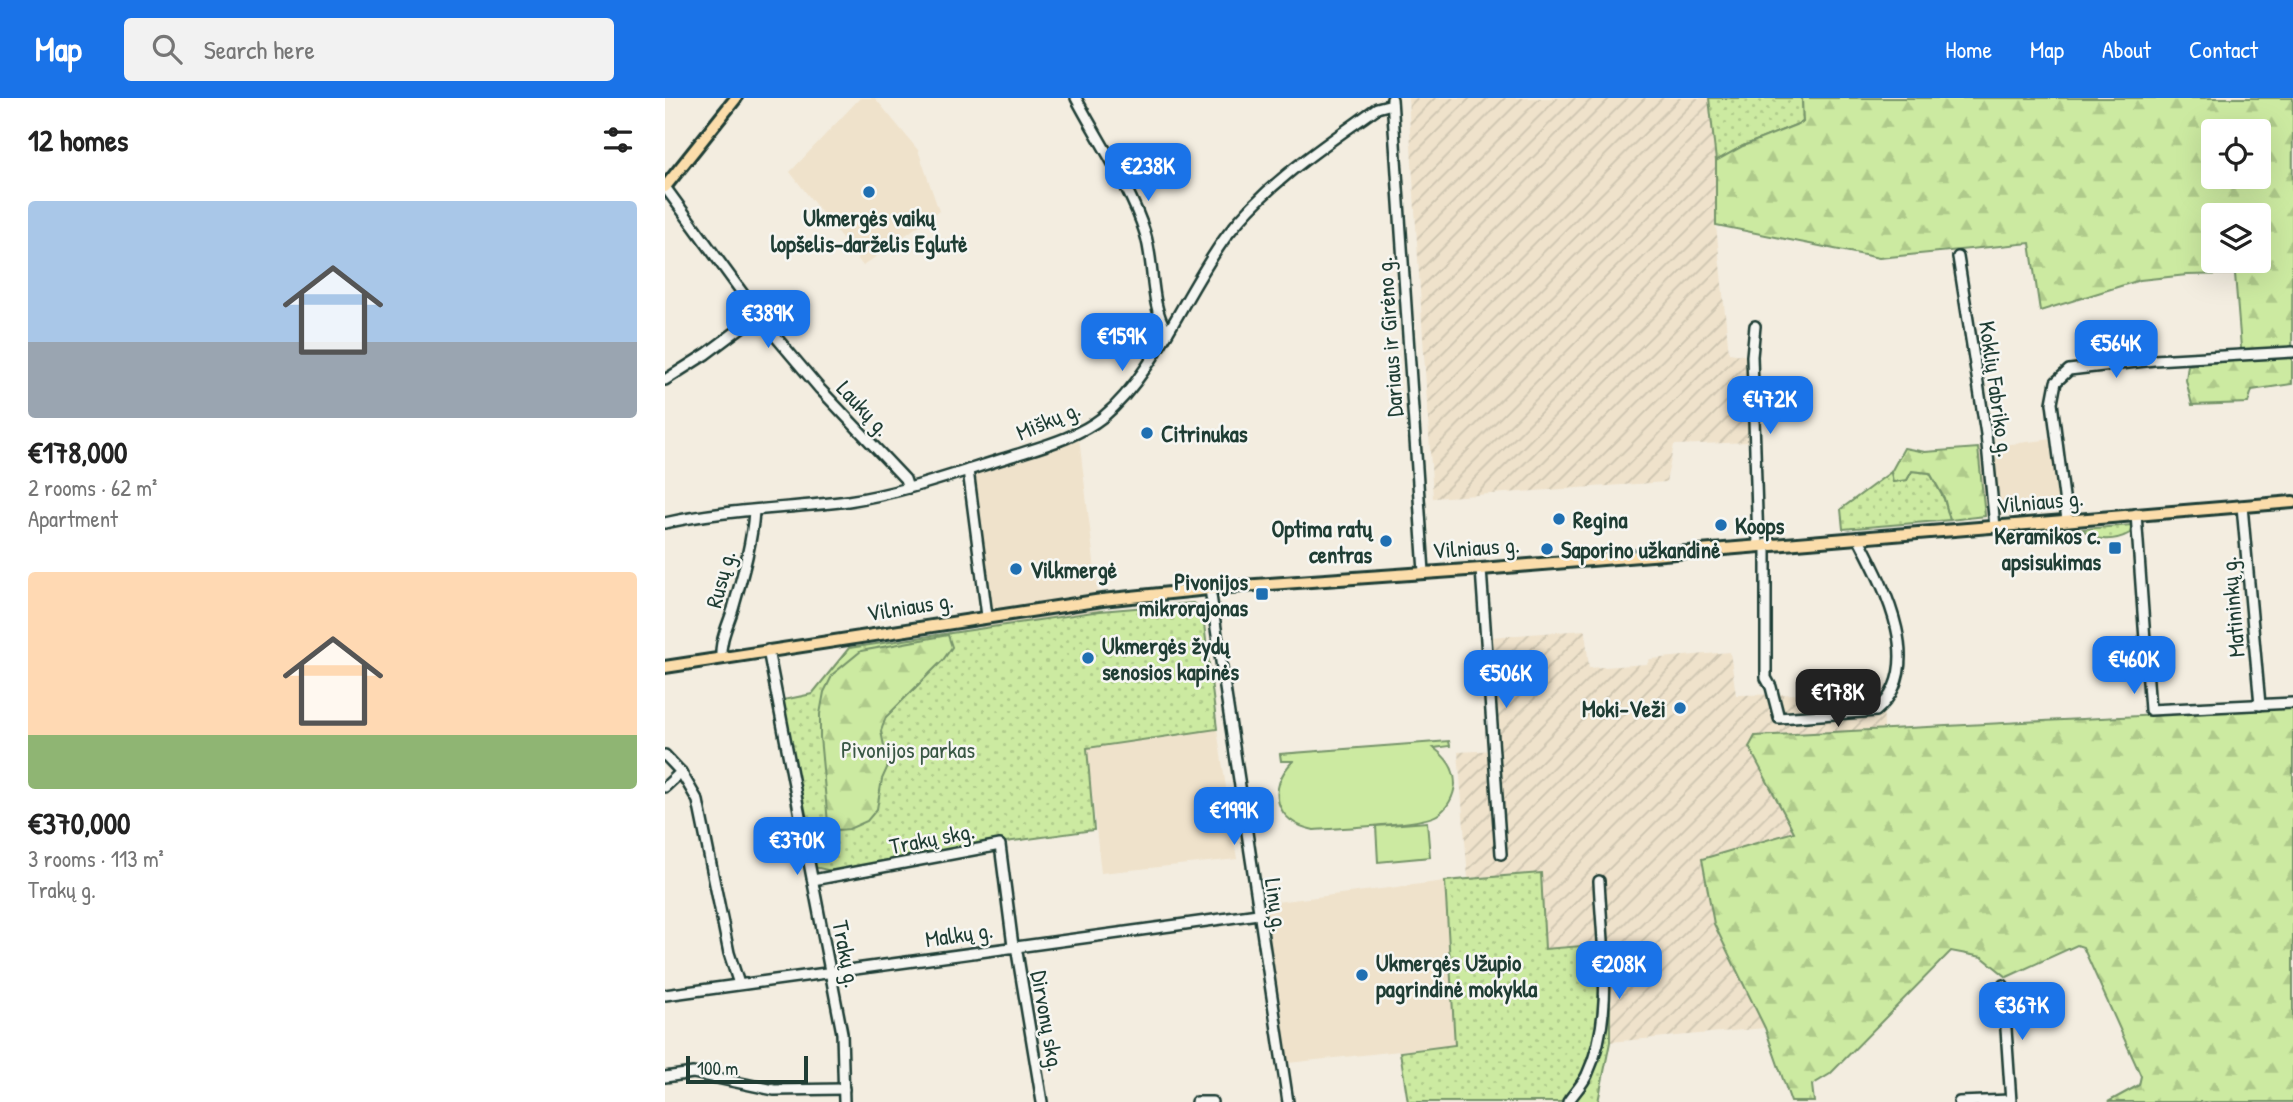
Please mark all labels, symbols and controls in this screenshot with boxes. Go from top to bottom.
search box [124,18,614,81]
text: Map [35,27,82,71]
icon: search [148,30,186,68]
text: Search here [204,32,315,67]
text: Home [1945,33,1992,65]
text: Map [2030,33,2064,65]
text: About [2102,33,2151,65]
text: Contact [2189,33,2258,65]
map controls [2201,119,2271,273]
button: locate [2201,119,2271,189]
text: 12 homes [28,120,128,160]
icon: filters [599,121,637,159]
pin: €238K [1099,144,1197,203]
text: €238K [1121,150,1175,181]
marker: Ukmergės vaikų lopšelis-darželis Eglutė [861,184,877,200]
place label: Ukmergės vaikų lopšelis-darželis Eglutė [771,202,968,260]
button: layers [2201,203,2271,273]
icon: home [270,247,396,373]
street label: Dariaus ir Girėno g. [1368,256,1410,418]
pin: €389K [719,290,817,350]
text: €389K [742,297,794,328]
pin: €159K [1073,314,1171,373]
street label: Koklių Fabriko g. [1972,319,2022,459]
text: €159K [1097,320,1147,351]
pin: €564K [2067,320,2165,380]
text: €564K [2091,327,2141,358]
street label: Laukų g. [830,373,898,443]
pin: €472K [1721,376,1819,436]
text: €472K [1743,383,1797,414]
street label: Miškų g. [1011,393,1085,447]
place label: Citrinukas [1161,418,1248,449]
marker: Citrinukas [1139,425,1155,441]
text: €178,000 [28,432,128,472]
text: 2 rooms · 62 m² [28,472,157,503]
street label: Vilniaus g. [1995,482,2085,520]
text: Apartment [28,503,118,534]
place label: Regina [1573,504,1627,536]
place label: Koops [1735,510,1784,542]
marker: Regina [1551,511,1567,527]
place label: Optima ratų centras [1271,513,1374,570]
marker: Koops [1713,517,1729,533]
place label: Keramikos c. apsisukimas [1994,520,2101,578]
street label: Vilniaus g. [1431,528,1521,566]
marker: Optima ratų centras [1378,533,1394,549]
place label: Saporino užkandinė [1561,534,1721,566]
marker: Keramikos c. apsisukimas [2107,540,2123,556]
marker: Saporino užkandinė [1539,541,1555,557]
street label: Rusų g. [698,547,742,611]
place label: Vilkmergė [1030,554,1118,586]
street label: Matininkų g. [2212,555,2252,659]
marker: Vilkmergė [1008,561,1024,577]
place label: Pivonijos mikrorajonas [1139,566,1248,623]
street label: Vilniaus g. [864,584,956,628]
marker: Pivonijos mikrorajonas [1254,586,1270,602]
icon: home [270,618,396,744]
place label: Ukmergės žydų senosios kapinės [1102,630,1239,688]
pin: €460K [2085,636,2183,696]
text: €460K [2108,643,2160,674]
marker: Ukmergės žydų senosios kapinės [1080,650,1096,666]
pin: €506K [1457,650,1555,710]
text: €506K [1480,657,1532,688]
pin: €178K [1789,670,1887,729]
text: €178K [1812,676,1864,707]
place label: Moki-Veži [1582,693,1666,724]
marker: Moki-Veži [1672,700,1688,716]
park label: Pivonijos parkas [841,734,975,765]
pin: €199K [1185,788,1283,847]
text: €199K [1210,794,1258,825]
text: €370,000 [28,803,131,843]
street label: Trakų skg. [887,815,977,861]
pin: €370K [748,818,846,877]
text: €370K [769,824,825,855]
text: 3 rooms · 113 m² [28,843,164,874]
text: Trakų g. [28,874,96,905]
street label: Linų g. [1258,876,1296,934]
street label: Malkų g. [923,914,995,954]
street label: Trakų g. [825,918,869,990]
pin: €208K [1570,942,1668,1001]
place label: Ukmergės Užupio pagrindinė mokykla [1376,947,1537,1005]
text: €208K [1592,948,1646,979]
marker: Ukmergės Užupio pagrindinė mokykla [1354,967,1370,983]
street label: Dirvonų skg. [1024,968,1072,1074]
pin: €367K [1973,982,2071,1042]
text: €367K [1995,989,2049,1020]
scale bar [686,1053,809,1085]
text: 100 m [697,1055,738,1081]

